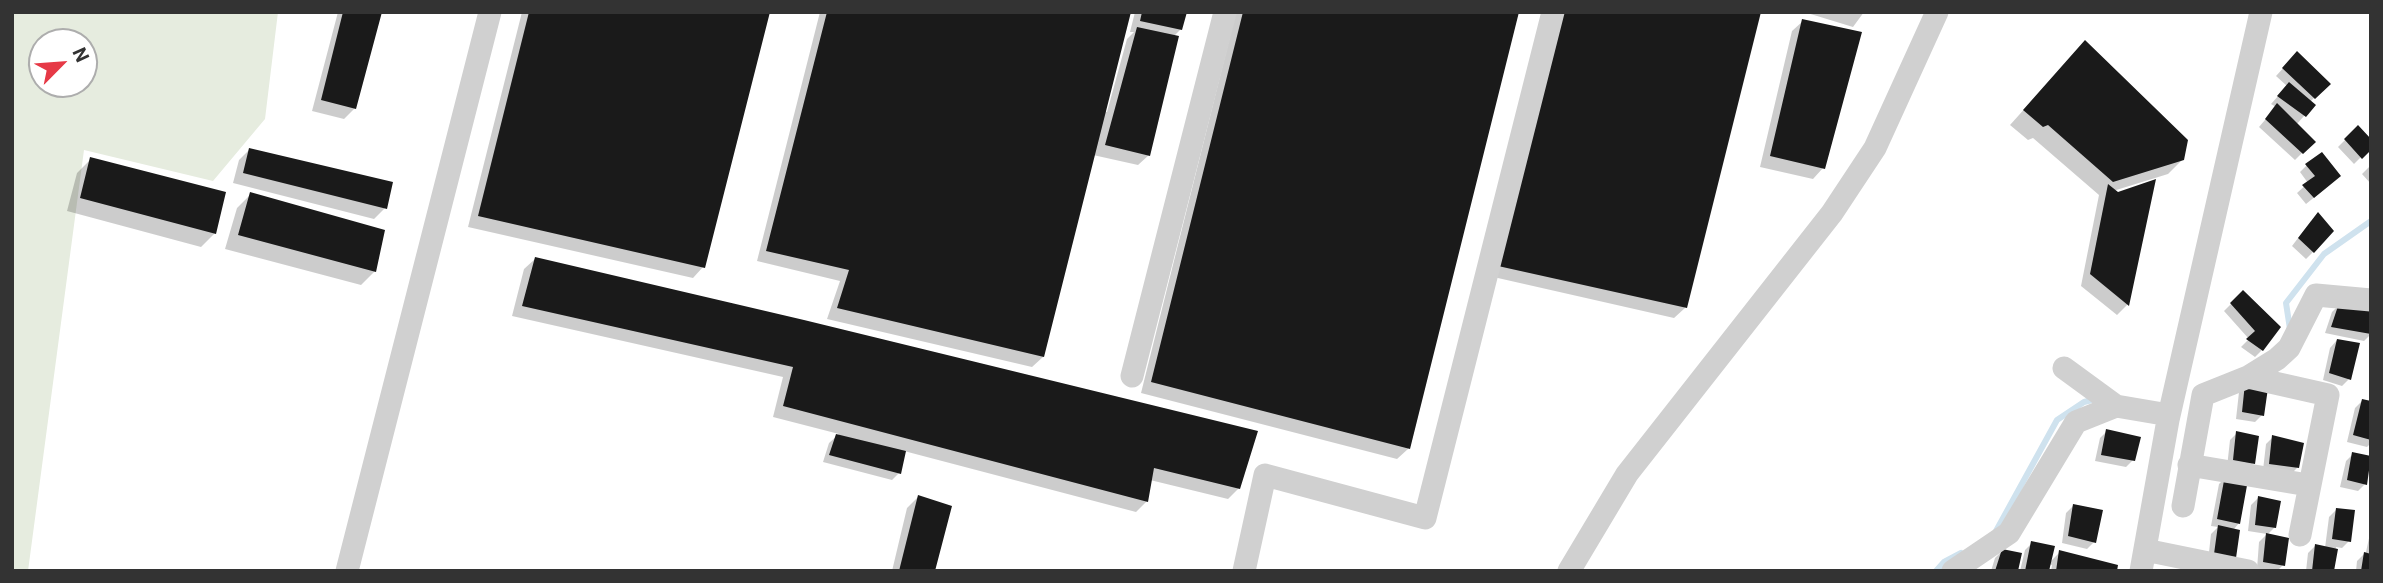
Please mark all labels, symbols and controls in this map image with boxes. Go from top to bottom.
north arrow [28,28,98,98]
text: N [67,44,94,66]

